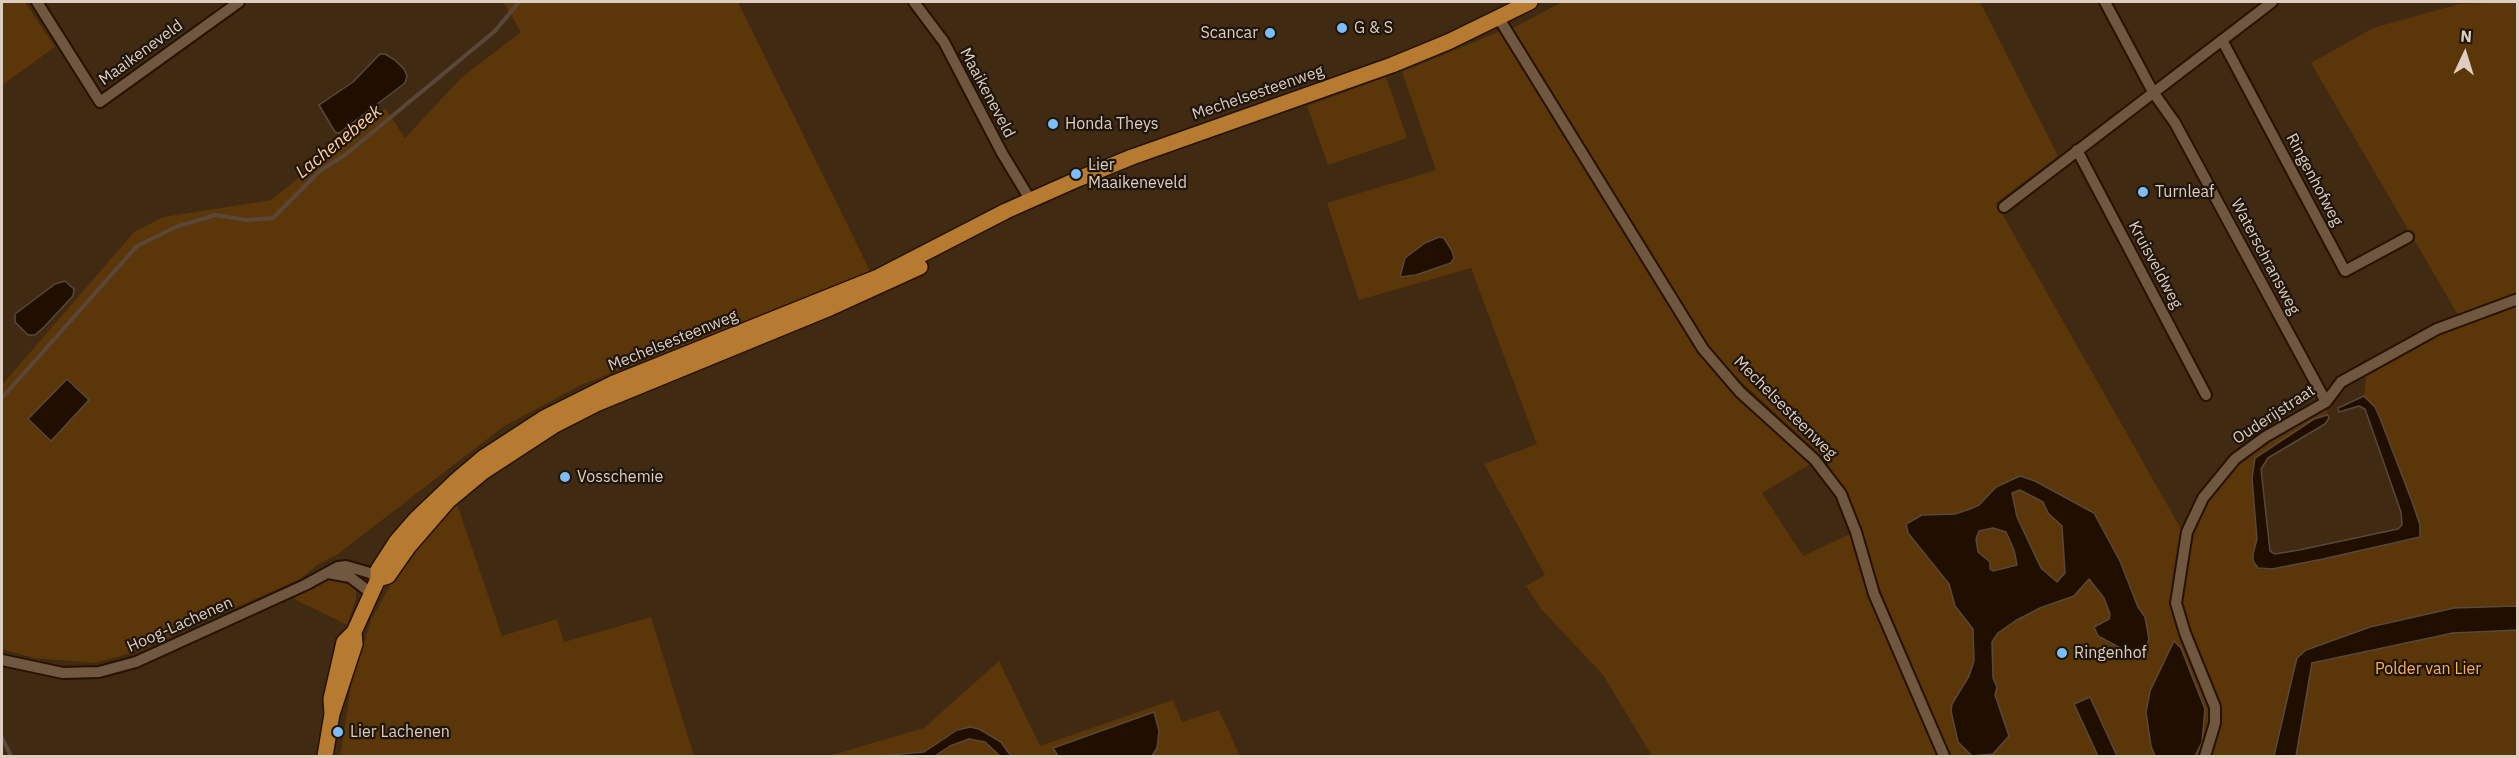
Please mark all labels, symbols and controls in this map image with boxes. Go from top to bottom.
street label: Maaikeneveld [95,16,187,90]
place label: G & S [1354,18,1393,38]
marker: G & S [1335,21,1349,35]
place label: Scancar [1201,23,1258,43]
north arrow [2435,24,2495,84]
marker: Scancar [1263,26,1277,40]
text: N [2460,26,2473,46]
street label: Maaikeneveld [955,45,1019,141]
street label: Mechelsesteenweg [1190,61,1326,125]
water label: Lachenebeek [292,101,386,183]
place label: Honda Theys [1065,114,1159,134]
marker: Honda Theys [1046,117,1060,131]
street label: Ringenhofweg [2282,130,2346,230]
place label: Lier Maaikeneveld [1088,155,1187,193]
marker: Lier Maaikeneveld [1069,167,1083,181]
place label: Turnleaf [2155,182,2214,202]
marker: Turnleaf [2136,185,2150,199]
street label: Waterschransweg [2226,196,2304,318]
street label: Kruisveldweg [2124,218,2186,312]
street label: Mechelsesteenweg [605,306,741,376]
street label: Mechelsesteenweg [1729,352,1841,464]
street label: Ouderijstraat [2229,381,2319,449]
place label: Vosschemie [577,467,663,487]
marker: Vosschemie [558,470,572,484]
street label: Hoog-Lachenen [124,593,236,657]
place label: Ringenhof [2074,643,2147,663]
marker: Ringenhof [2055,646,2069,660]
park label: Polder van Lier [2375,659,2481,679]
place label: Lier Lachenen [350,722,450,742]
marker: Lier Lachenen [331,725,345,739]

